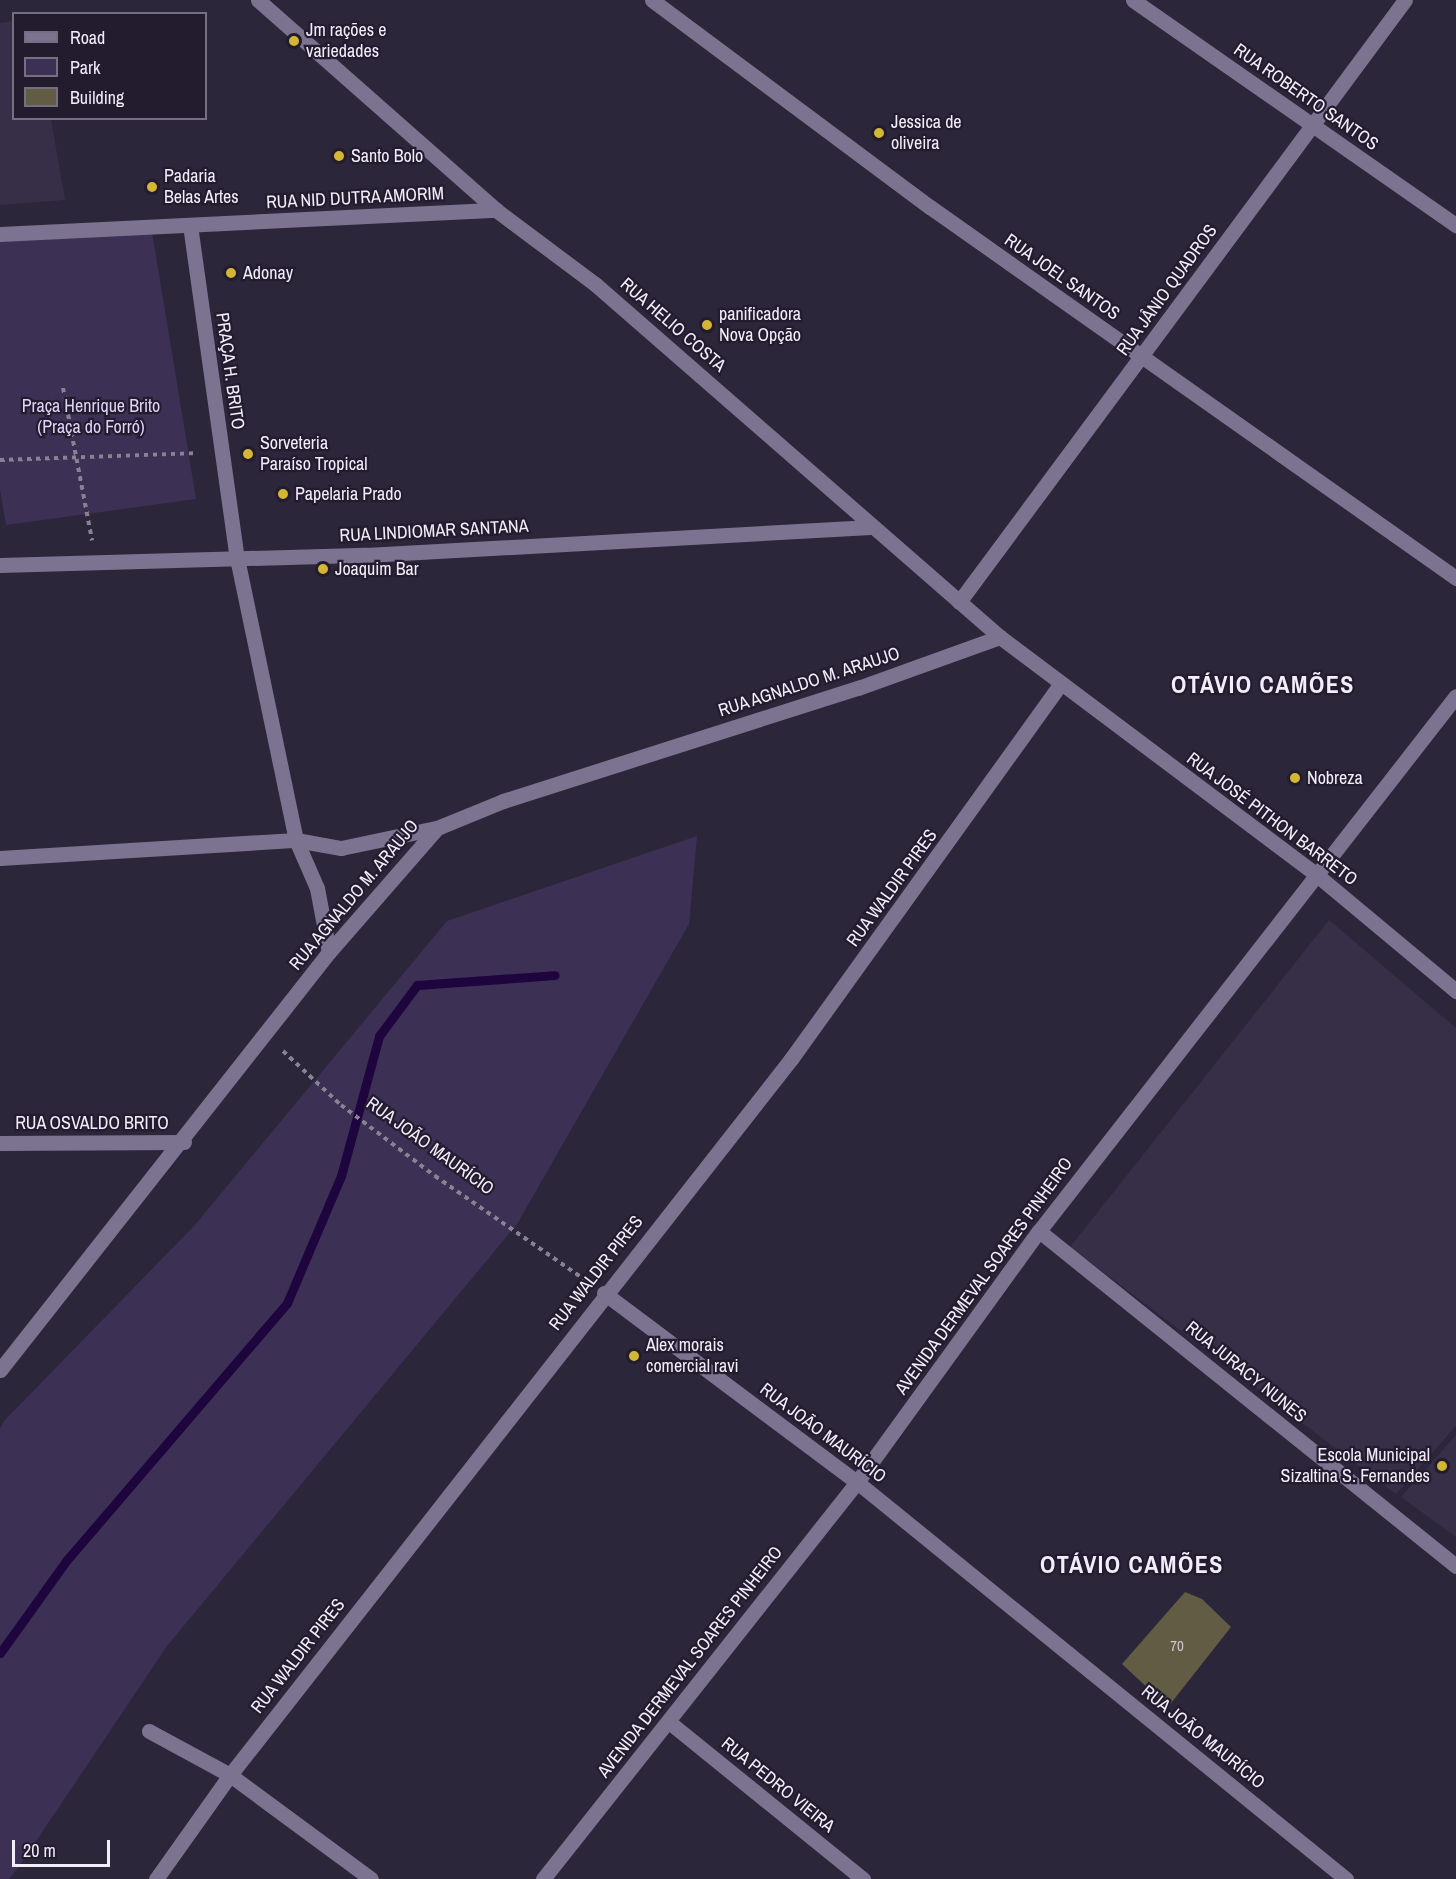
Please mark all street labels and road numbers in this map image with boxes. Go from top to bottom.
street label: RUA ROBERTO SANTOS [1229,39,1383,155]
street label: RUA NID DUTRA AMORIM [264,182,446,214]
street label: RUA JÂNIO QUADROS [1112,220,1222,360]
street label: RUA JOEL SANTOS [1000,229,1124,325]
street label: RUA HELIO COSTA [616,273,730,377]
street label: PRAÇA H. BRITO [211,311,249,431]
street label: RUA LINDIOMAR SANTANA [339,515,529,547]
street label: RUA AGNALDO M. ARAUJO [714,642,904,722]
street label: RUA JOSÉ PITHON BARRETO [1182,748,1362,890]
street label: RUA AGNALDO M. ARAUJO [284,815,424,975]
street label: RUA WALDIR PIRES [842,825,942,951]
street label: RUA JOÃO MAURÍCIO [362,1092,498,1200]
street label: RUA OSVALDO BRITO [15,1112,169,1134]
street label: AVENIDA DERMEVAL SOARES PINHEIRO [890,1153,1078,1399]
street label: RUA WALDIR PIRES [544,1211,648,1335]
street label: RUA JURACY NUNES [1181,1316,1311,1428]
street label: RUA JOÃO MAURÍCIO [755,1378,891,1488]
street label: AVENIDA DERMEVAL SOARES PINHEIRO [593,1541,787,1783]
street label: RUA WALDIR PIRES [246,1594,350,1718]
street label: RUA JOÃO MAURÍCIO [1137,1680,1269,1794]
street label: RUA PEDRO VIEIRA [717,1732,839,1838]

